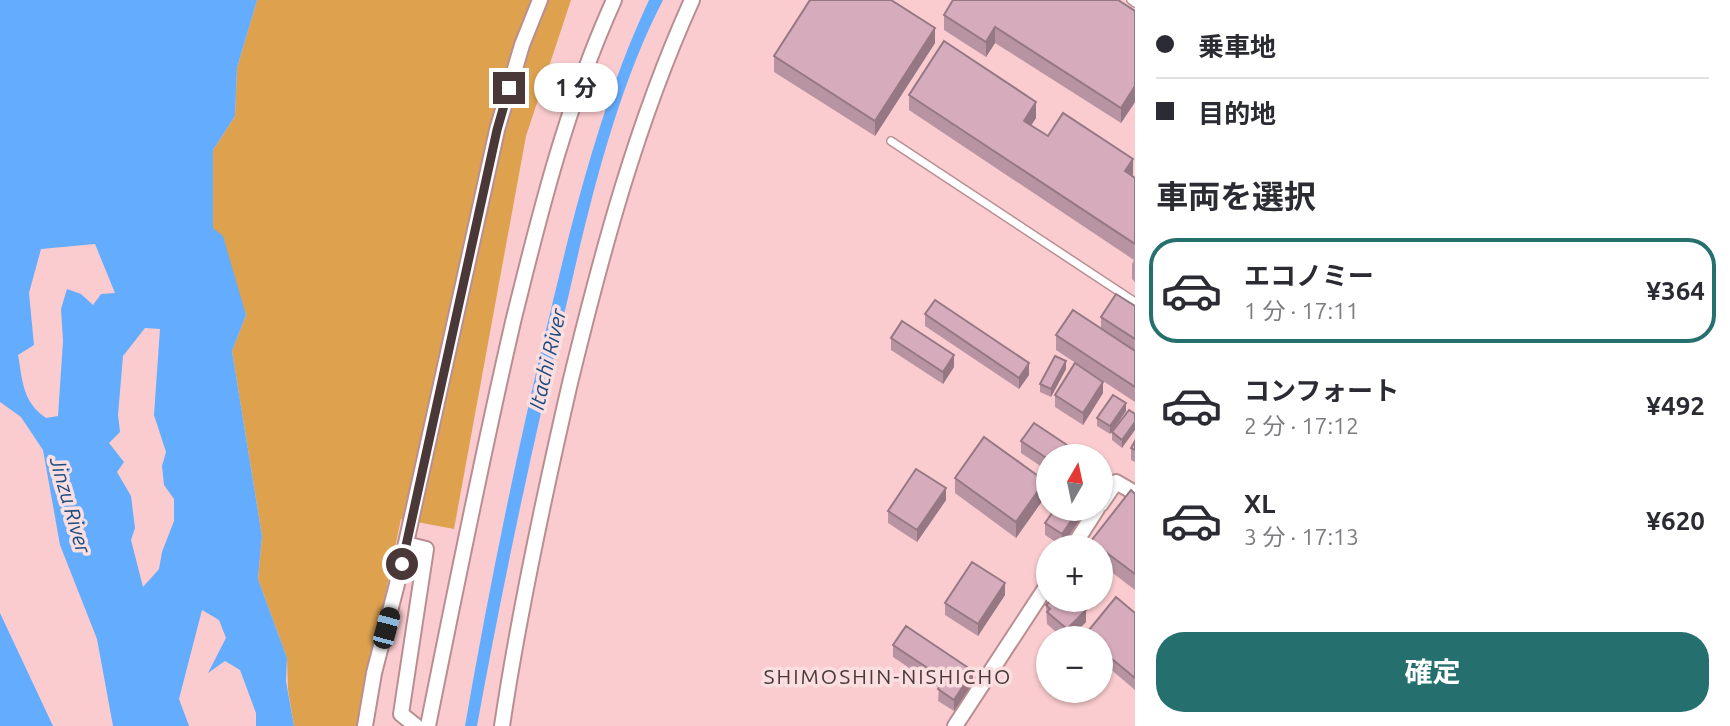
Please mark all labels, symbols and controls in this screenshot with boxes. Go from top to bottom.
text: 乗車地 [1198,32,1276,61]
callout: 1 分 [534,64,618,112]
route end [493,72,525,104]
text: 1 分 [555,75,597,100]
text: 目的地 [1198,99,1276,128]
text: 車両を選択 [1156,178,1316,214]
icon: car [1160,259,1223,322]
text: エコノミー [1244,261,1374,290]
text: ¥364 [1646,276,1705,305]
text: 1 分 · 17:11 [1244,298,1359,323]
water label: Itachi River [524,305,570,412]
icon: car [1160,374,1223,437]
text: コンフォート [1244,376,1399,405]
text: ¥492 [1646,391,1705,420]
text: 2 分 · 17:12 [1244,413,1359,438]
north arrow [1036,444,1113,522]
map controls [1036,444,1113,703]
water label: Jinzu River [46,453,96,557]
icon: car [1160,489,1223,552]
text: XL [1244,489,1275,518]
text: ¥620 [1646,506,1705,535]
text: 3 分 · 17:13 [1244,524,1359,549]
button: + [1036,535,1113,612]
route start [386,548,418,580]
car [371,605,402,651]
button: − [1036,626,1113,703]
button: 確定 [1156,632,1709,712]
district label: SHIMOSHIN-NISHICHO [764,664,1012,688]

